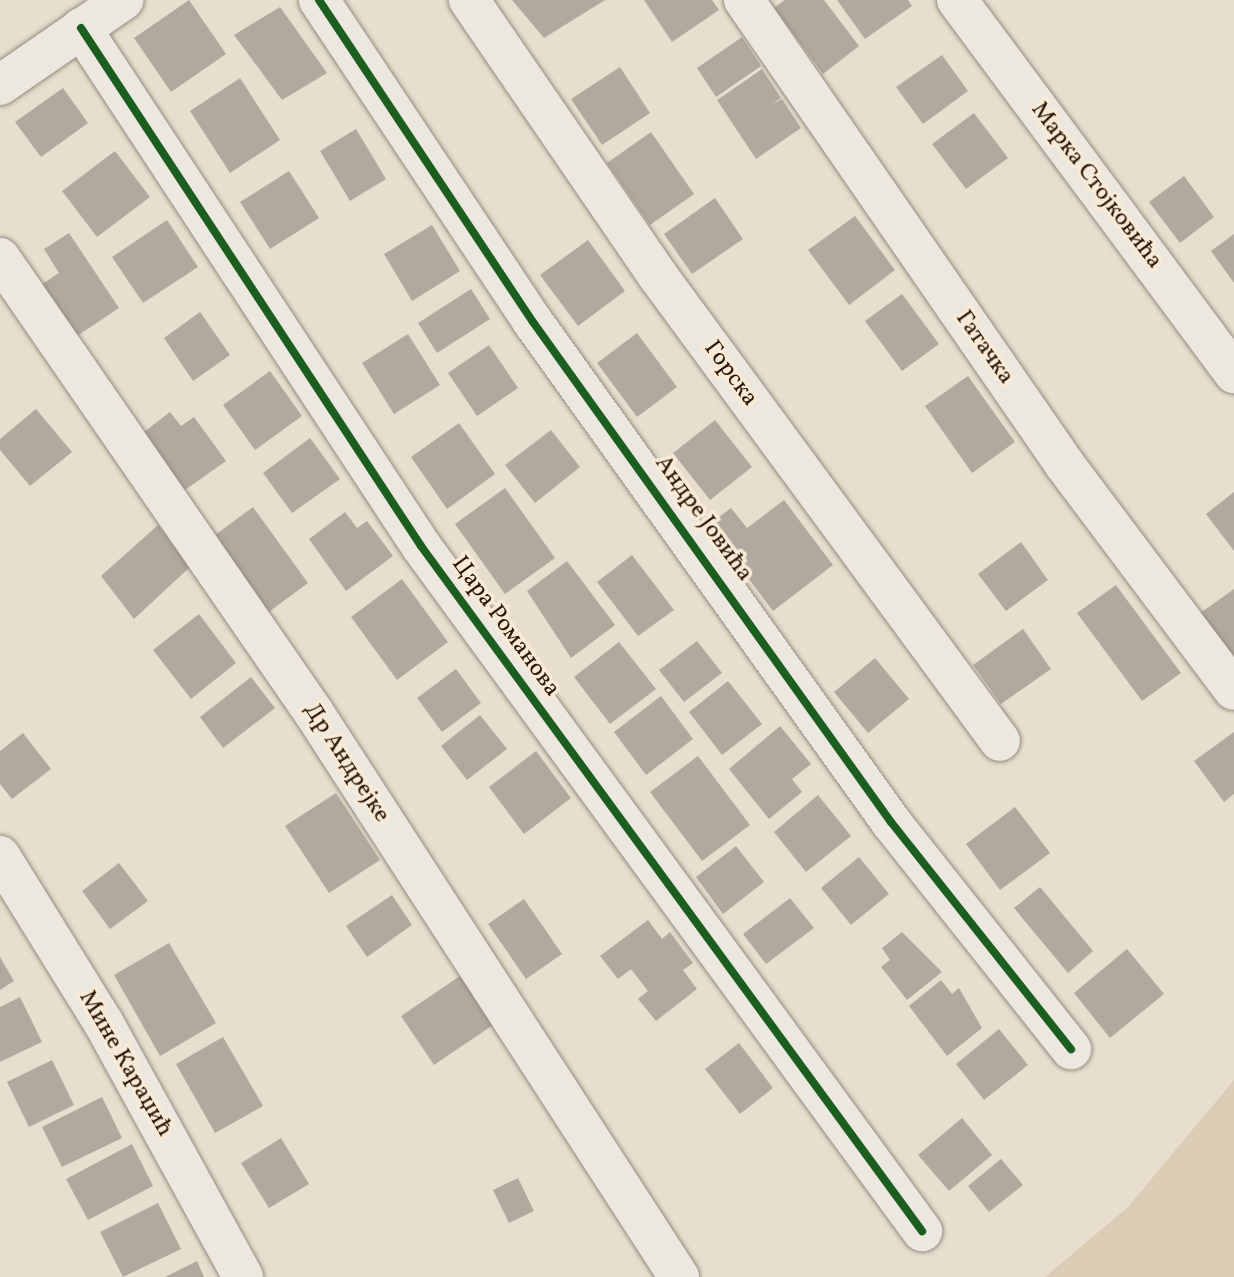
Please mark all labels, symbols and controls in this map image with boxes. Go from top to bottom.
street label: Марка Стојковића [1024,97,1168,275]
street label: Гатачка [948,306,1020,390]
street label: Горска [697,336,763,412]
street label: Андре Јовића [648,450,758,588]
street label: Цара Романова [444,551,566,703]
street label: Др Андрејке [297,698,395,828]
street label: Мине Караџић [72,986,178,1142]

